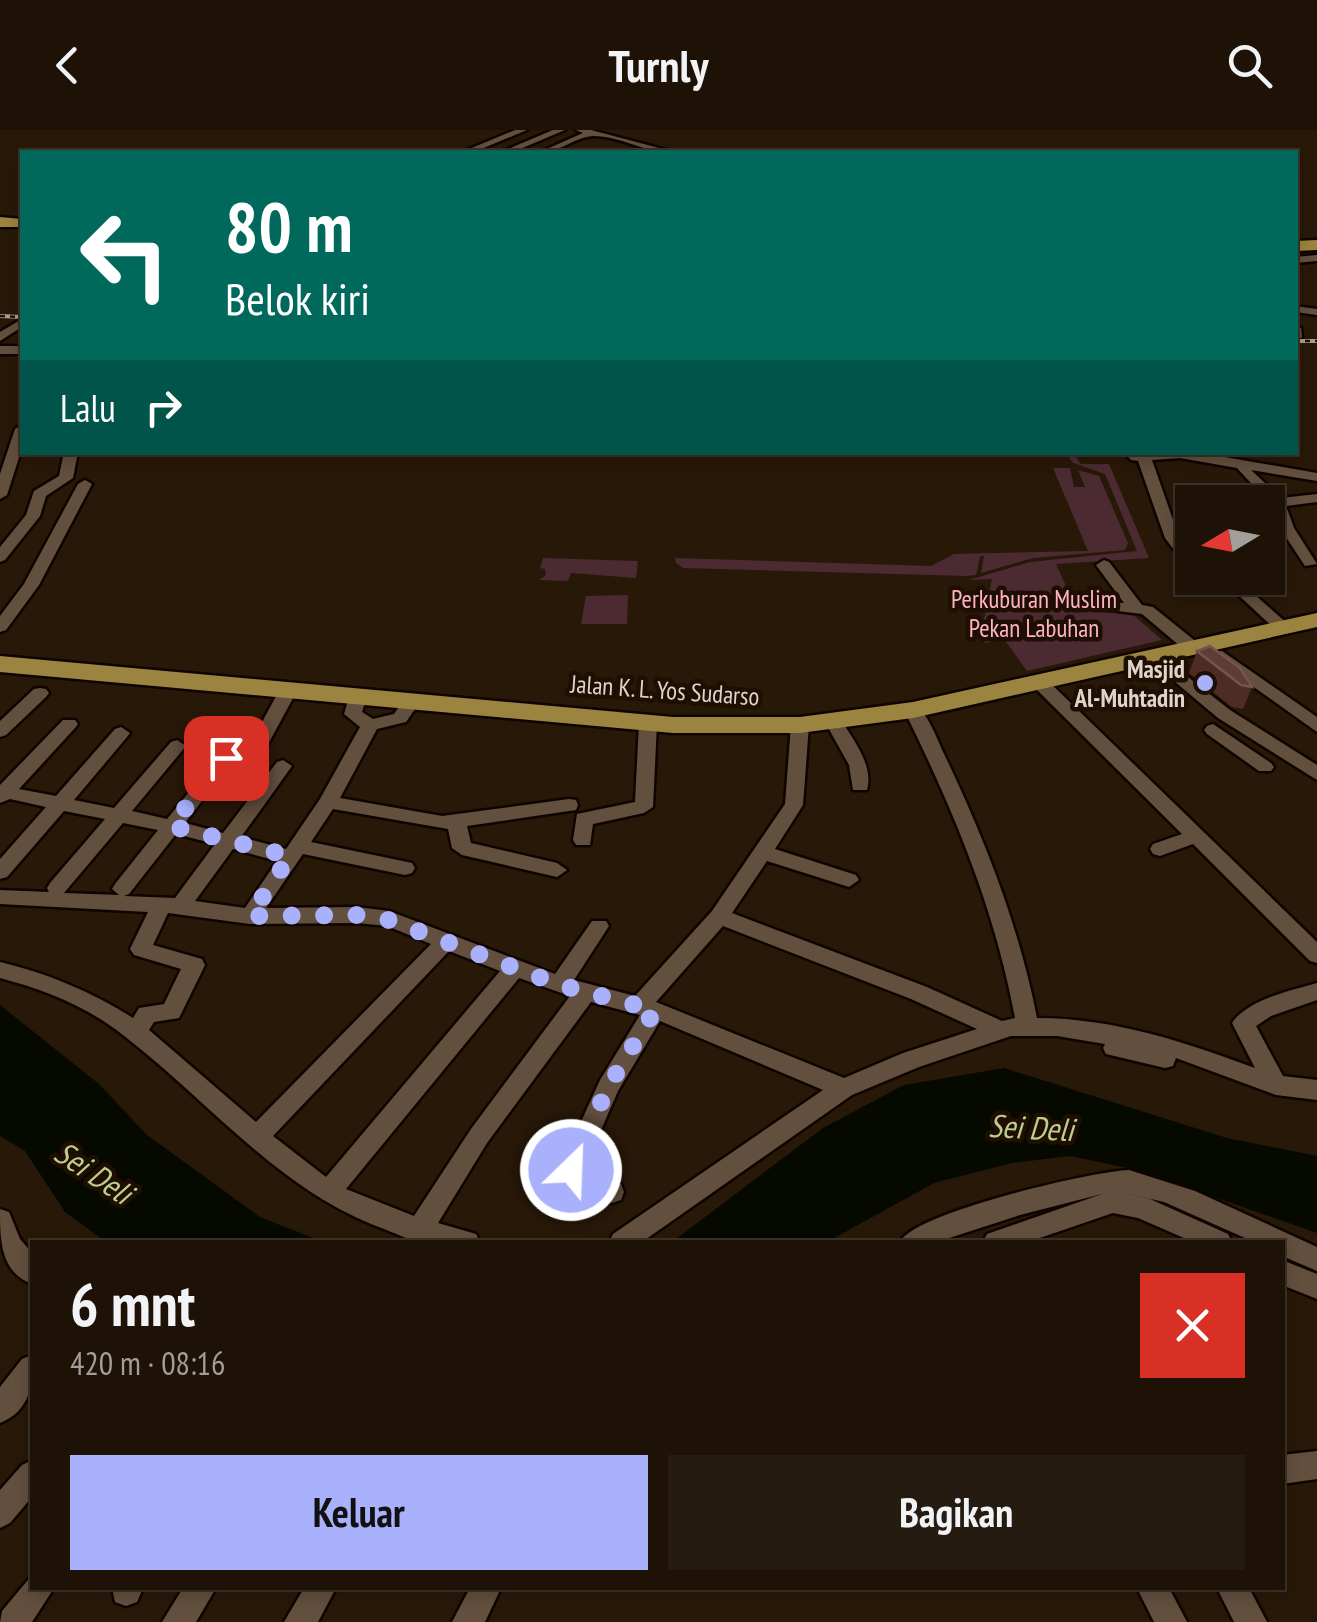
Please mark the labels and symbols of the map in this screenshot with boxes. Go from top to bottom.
north arrow [1175,485,1285,595]
park label: Perkuburan Muslim Pekan Labuhan [951,583,1117,644]
place label: Masjid Al-Muhtadin [1073,653,1185,714]
street label: Jalan K. L. Yos Sudarso [569,667,760,713]
marker: Masjid Al-Muhtadin [1194,672,1216,694]
pin [184,716,269,801]
water label: Sei Deli [987,1104,1079,1150]
position arrow [519,1118,623,1222]
water label: Sei Deli [47,1131,144,1215]

